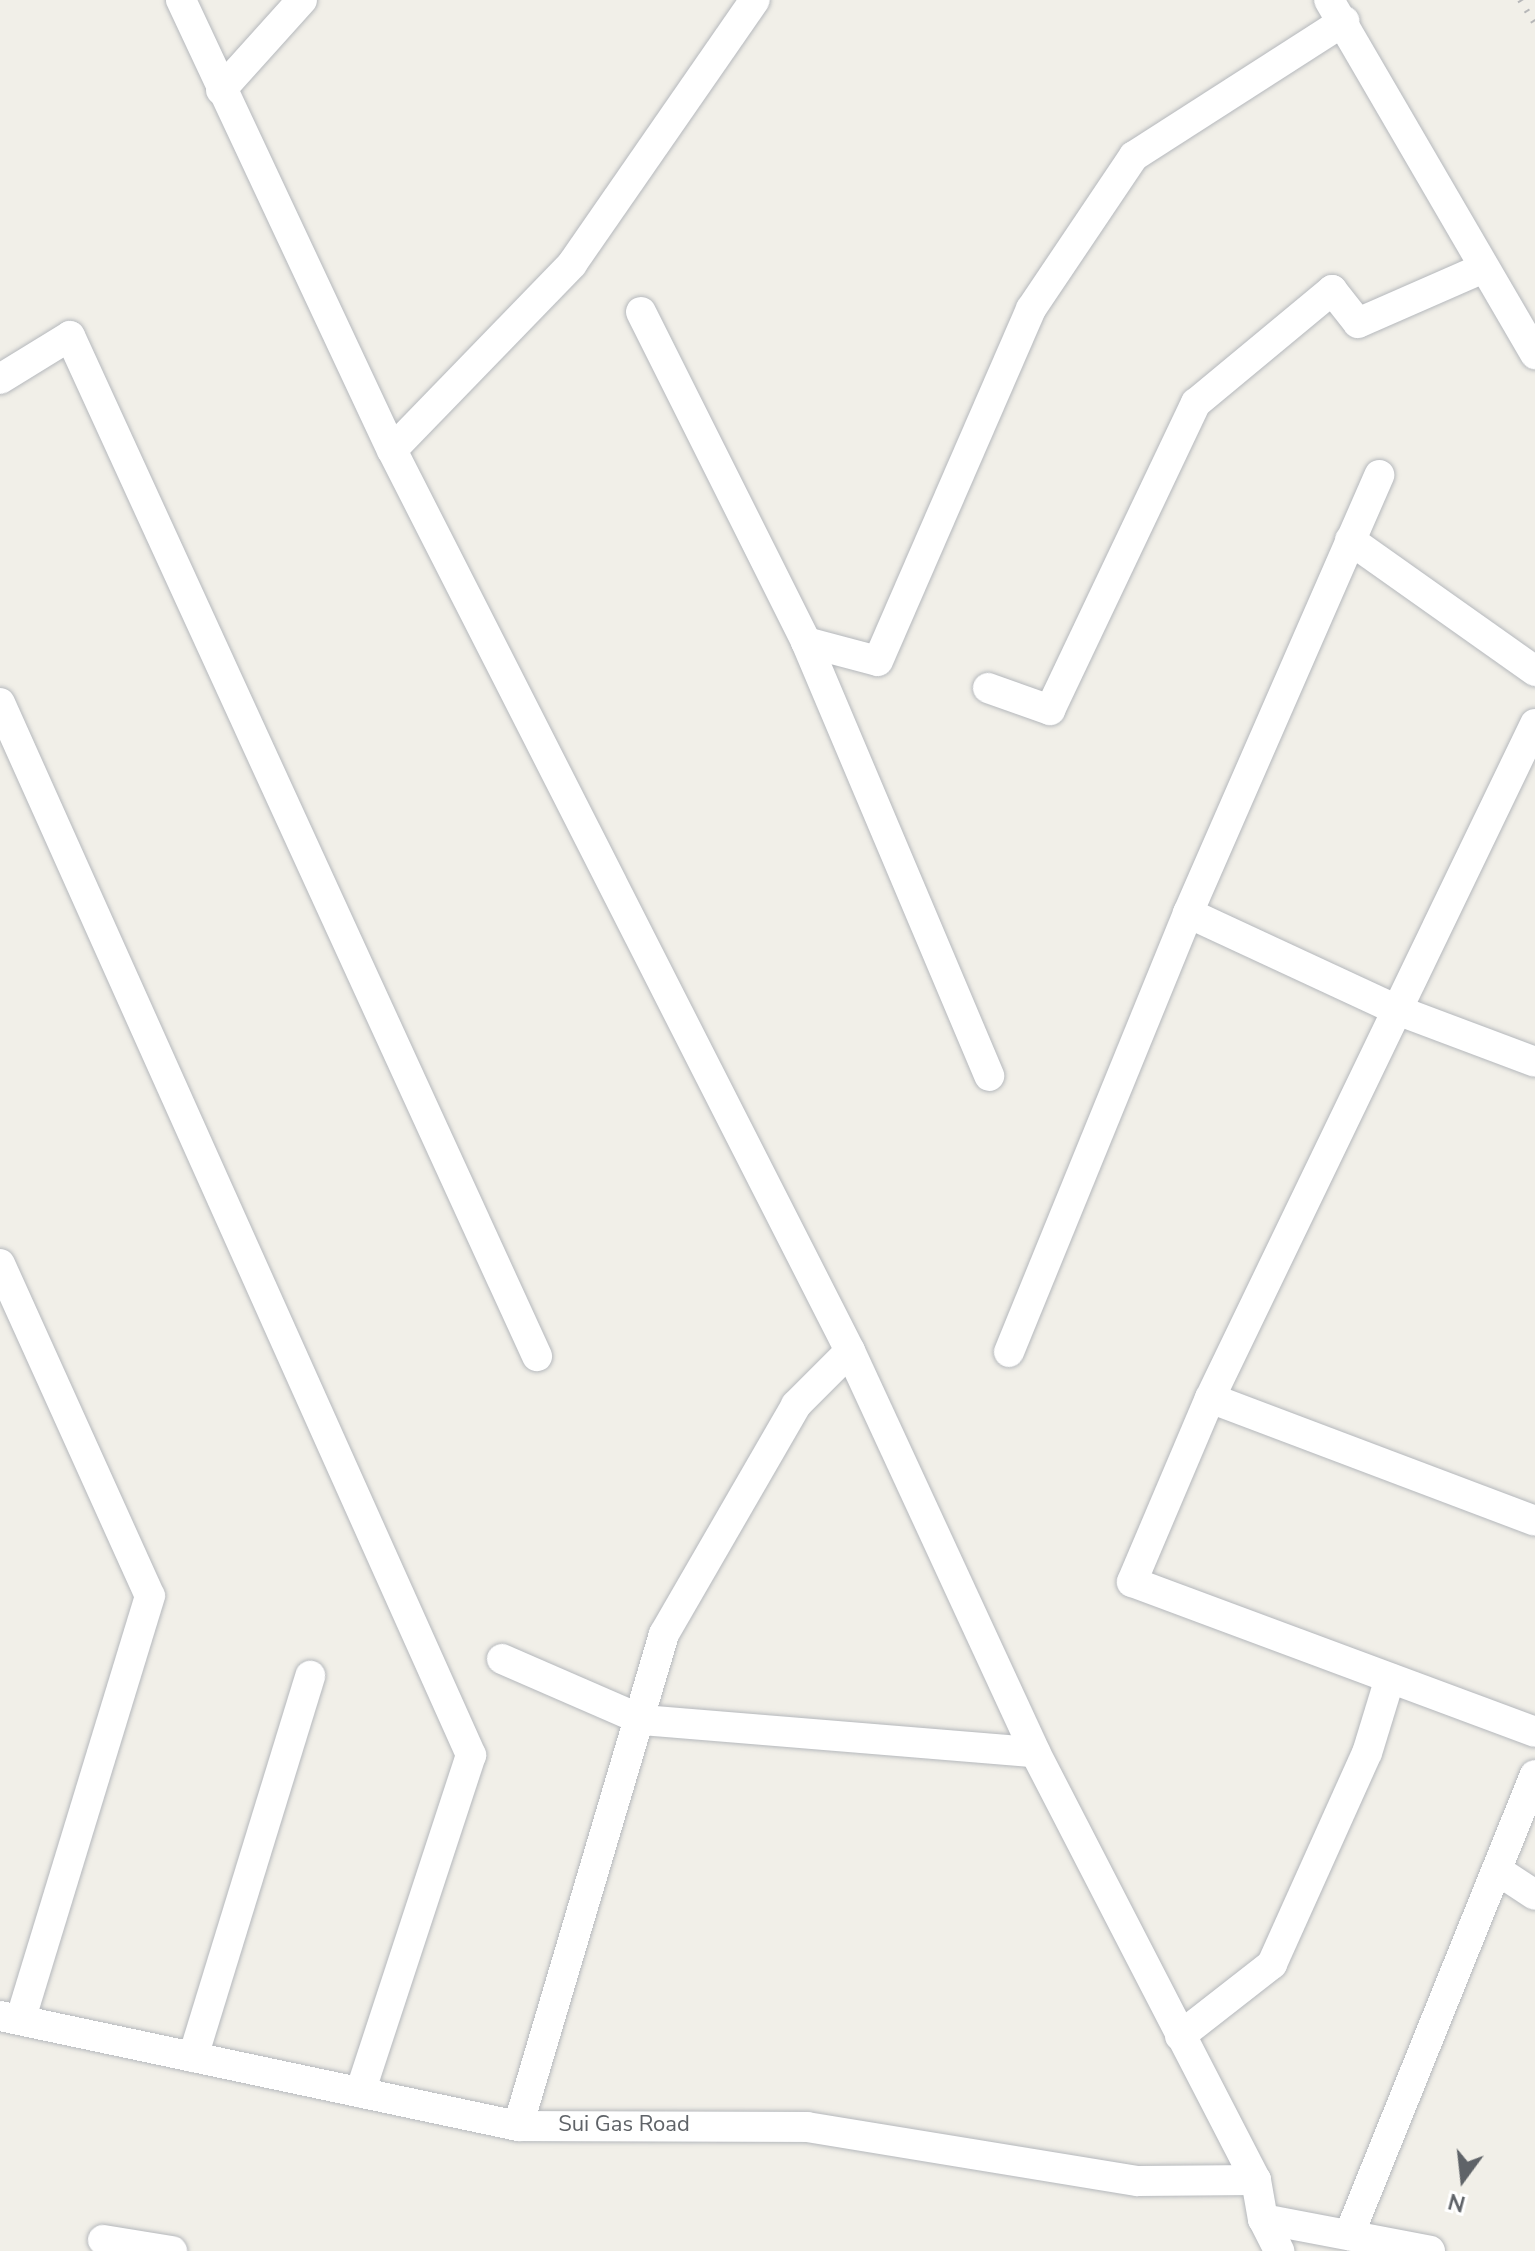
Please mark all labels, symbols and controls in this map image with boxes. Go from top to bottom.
street label: Sui Gas Road [558,2112,690,2138]
north arrow [1423,2139,1503,2219]
text: N [1445,2186,1469,2219]

